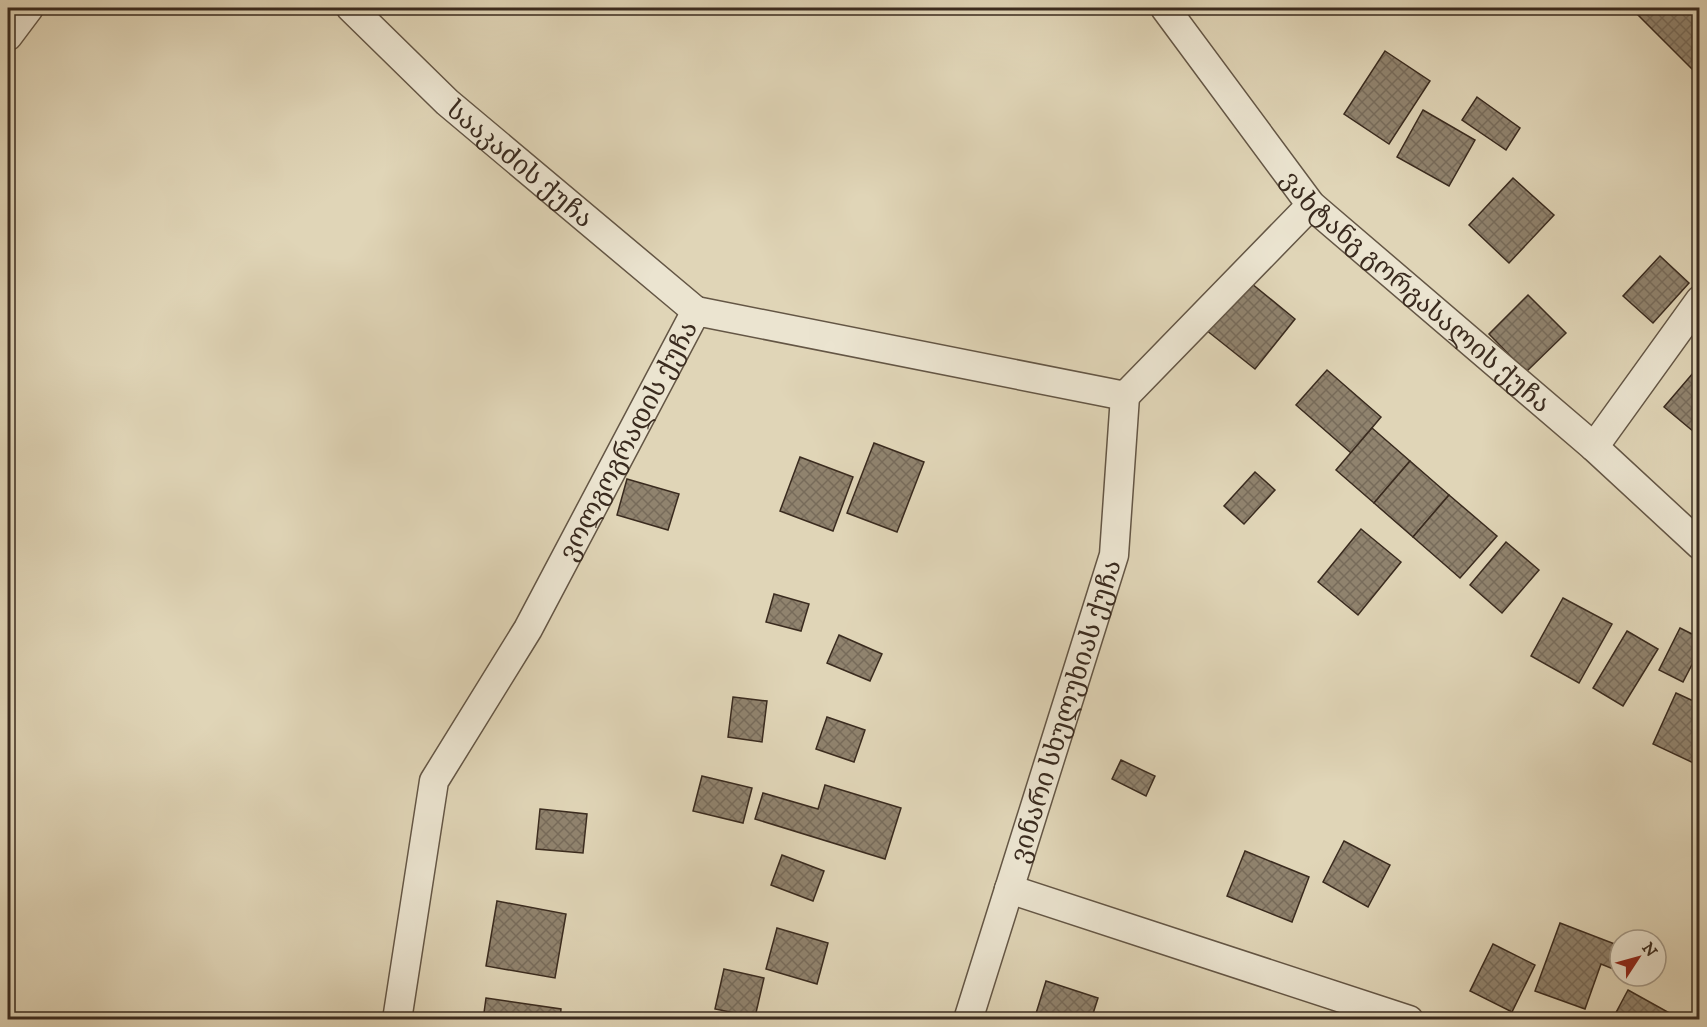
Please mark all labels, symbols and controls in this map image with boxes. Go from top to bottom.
street label: სააკაძის ქუჩა [439,94,600,236]
street label: ვახტანგ გორგასალის ქუჩა [1273,165,1557,421]
street label: ვოლგოგრადის ქუჩა [552,315,706,567]
street label: ვინარი სხულუხიას ქუჩა [1003,556,1130,867]
north arrow [1608,928,1668,988]
text: N [1637,939,1661,961]

